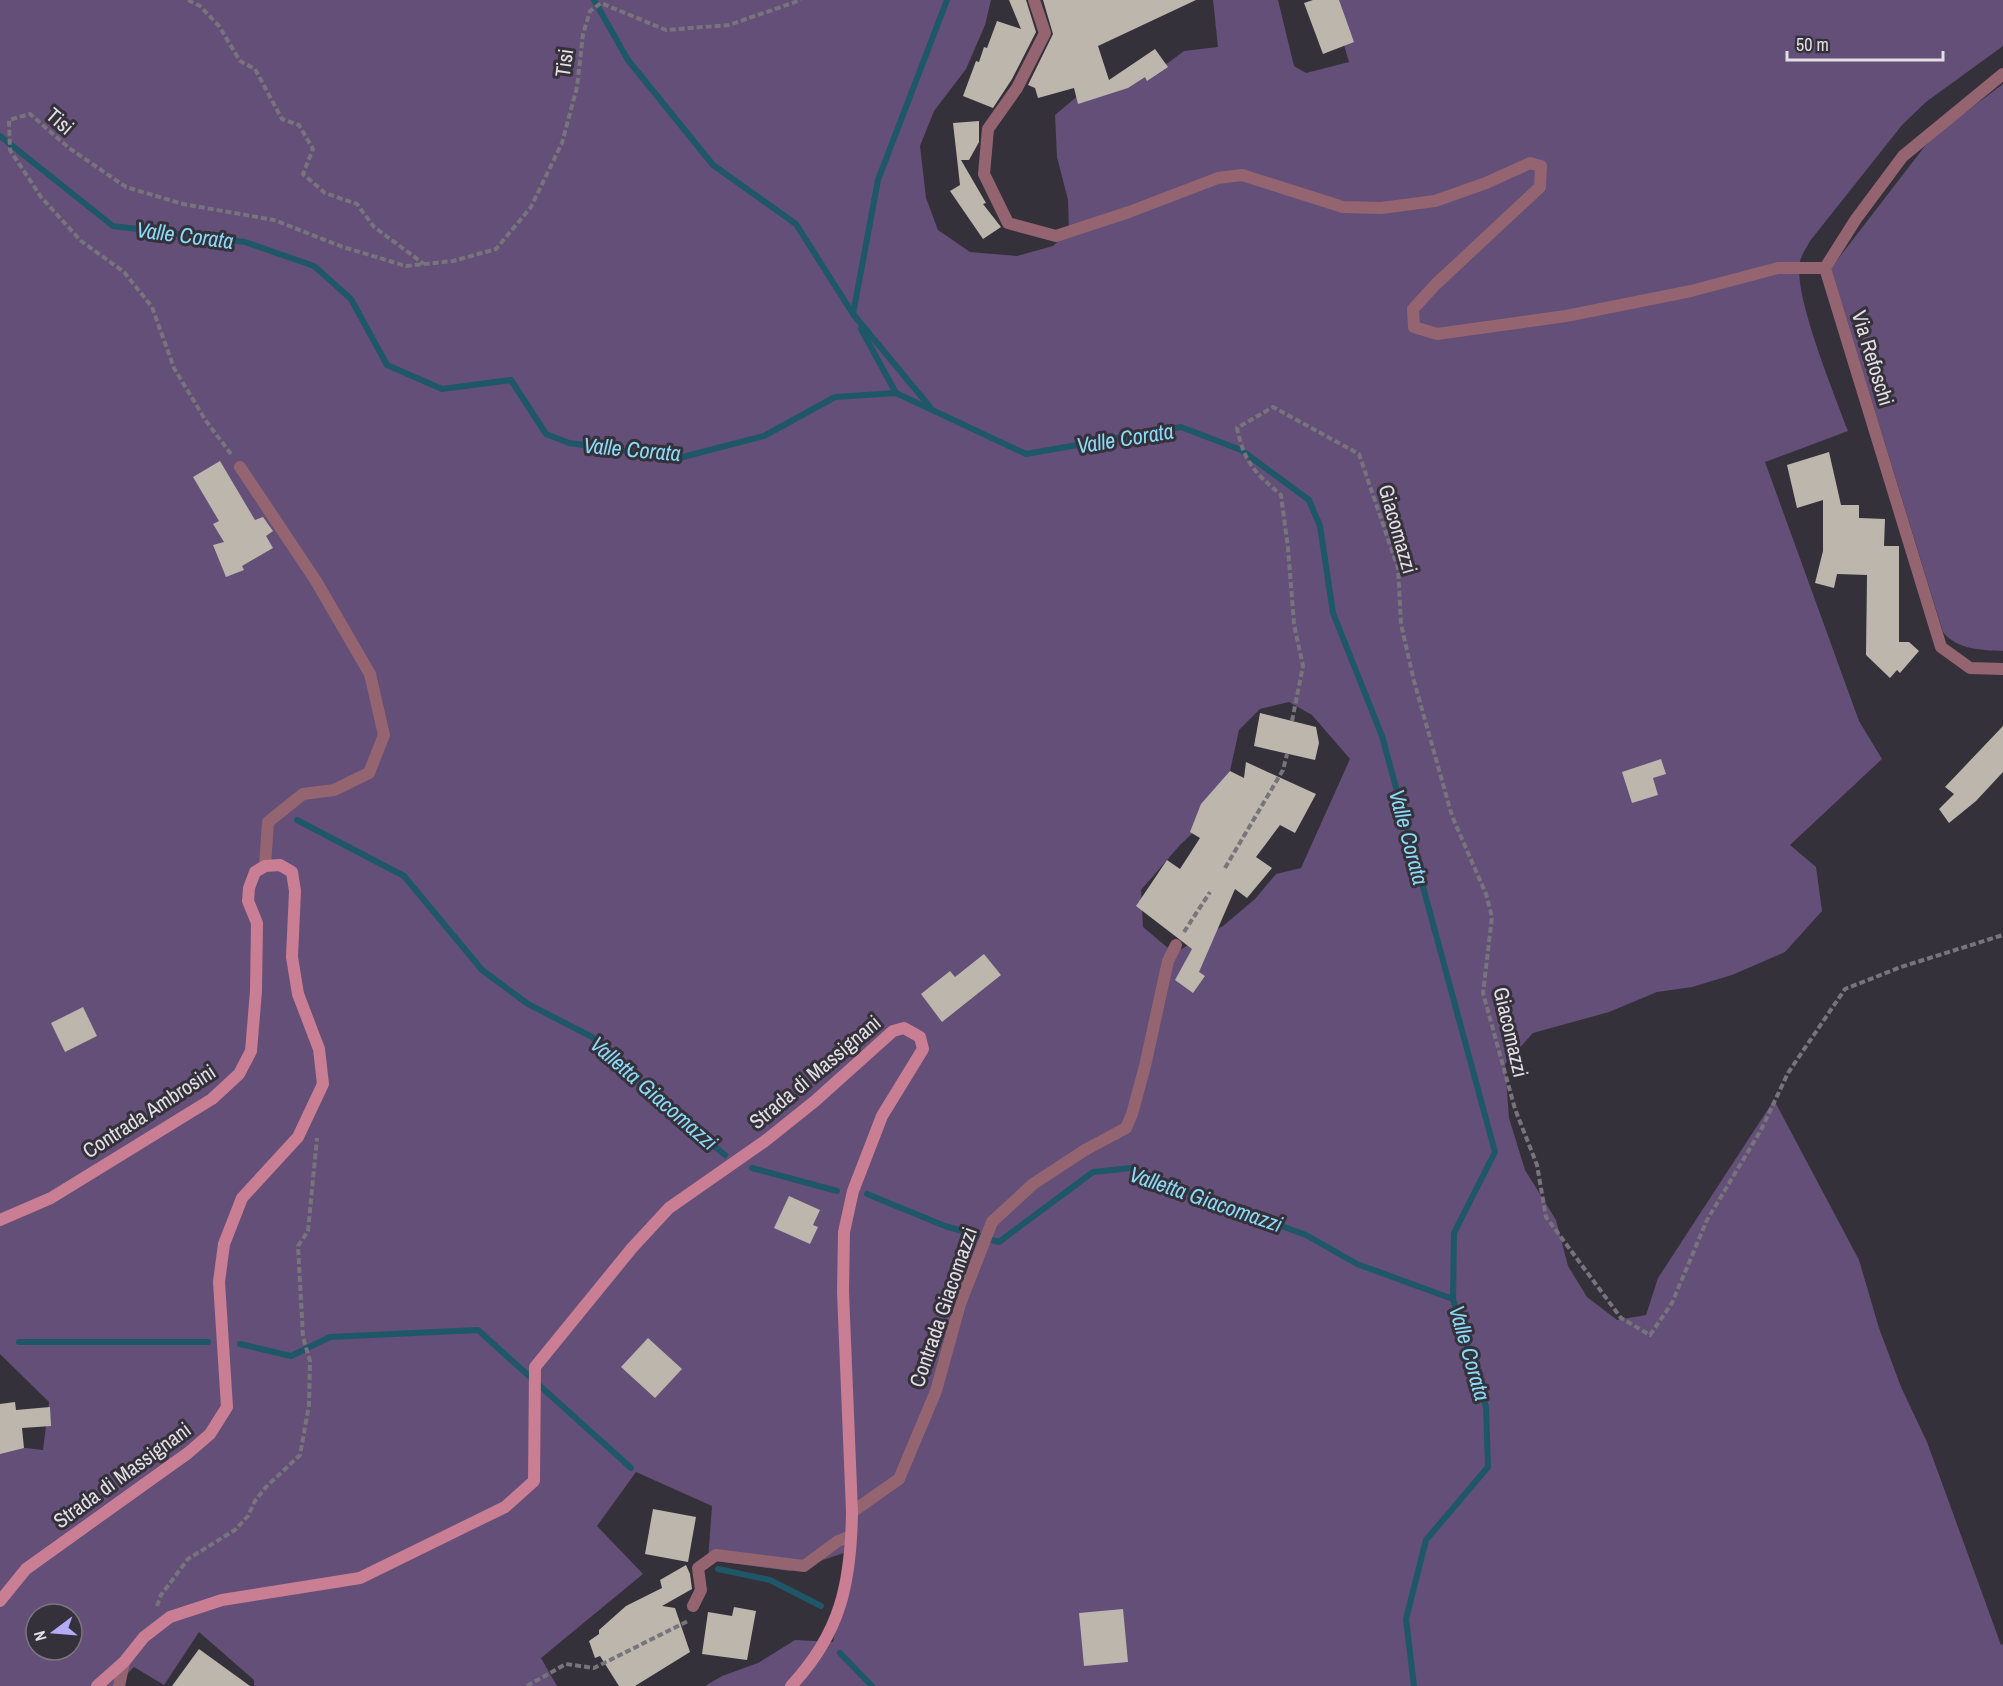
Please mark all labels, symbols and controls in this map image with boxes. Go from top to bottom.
scale bar [1787,24,1943,62]
text: 50 m [1796,32,1829,57]
street label: Tisi [548,47,580,79]
street label: Tisi [40,101,80,141]
water label: Valle Corata [135,214,235,256]
street label: Via Refoschi [1845,307,1901,409]
water label: Valle Corata [1074,416,1176,460]
water label: Valle Corata [582,430,682,468]
street label: Giacomazzi [1371,481,1425,577]
water label: Valle Corata [1382,786,1436,888]
street label: Giacomazzi [1487,984,1535,1080]
street label: Strada di Massignani [743,1008,887,1136]
water label: Valletta Giacomazzi [584,1029,724,1157]
street label: Contrada Ambrosini [77,1057,221,1165]
water label: Valletta Giacomazzi [1126,1159,1286,1239]
street label: Contrada Giacomazzi [902,1223,984,1391]
water label: Valle Corata [1442,1302,1498,1404]
street label: Strada di Massignani [47,1415,197,1535]
north arrow [24,1602,84,1662]
text: N [28,1629,51,1644]

